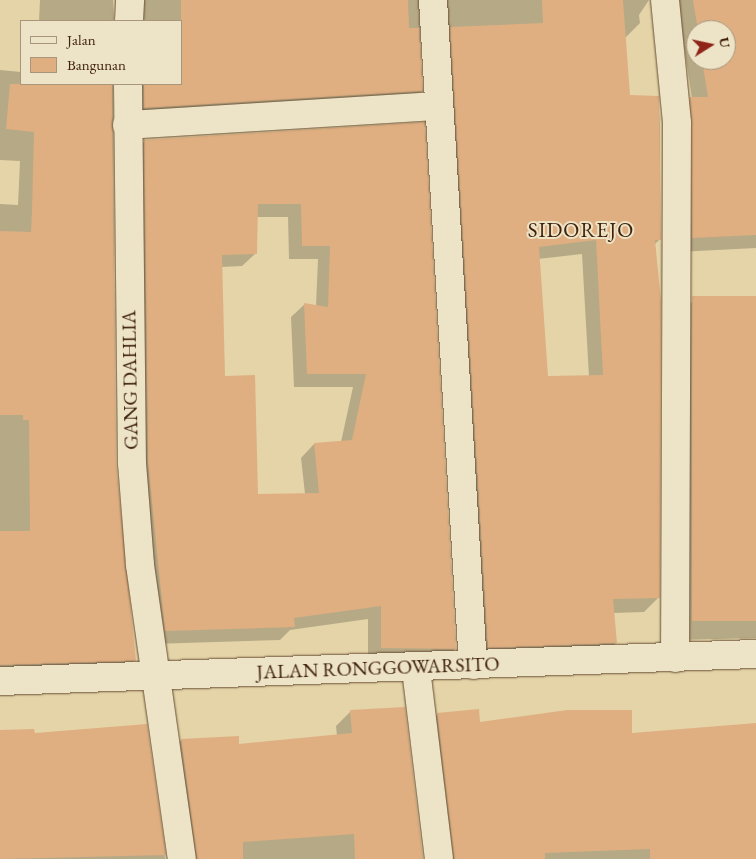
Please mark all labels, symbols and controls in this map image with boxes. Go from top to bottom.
legend [20,20,182,85]
north arrow [686,20,736,70]
text: Jalan [67,30,96,49]
text: U [715,36,735,49]
text: Bangunan [67,55,126,74]
district label: SIDOREJO [527,217,635,243]
street label: GANG DAHLIA [117,310,143,450]
street label: JALAN RONGGOWARSITO [256,652,500,684]

